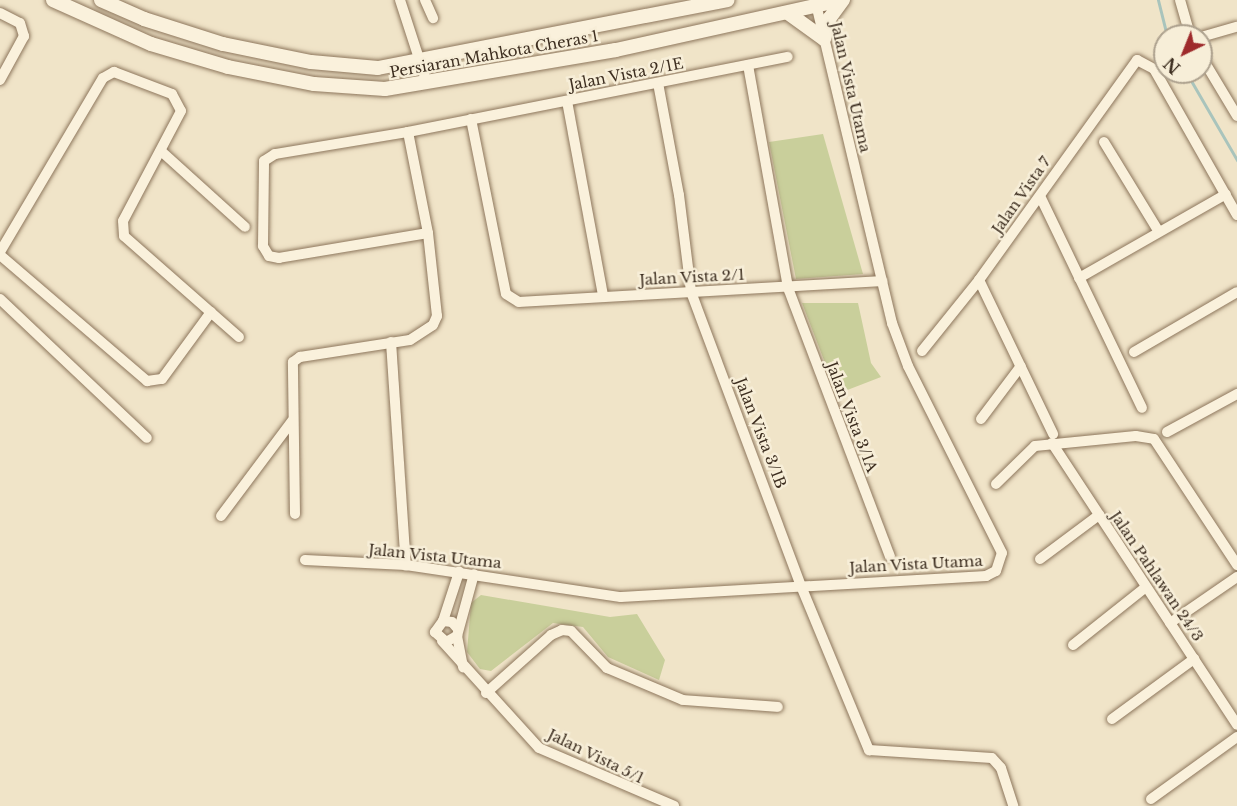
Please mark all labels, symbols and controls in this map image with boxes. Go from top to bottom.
street label: Jalan Vista Utama [827,20,875,154]
north arrow [1153,24,1213,84]
street label: Persiaran Mahkota Cheras 1 [388,27,600,81]
text: N [1160,53,1184,78]
street label: Jalan Vista 2/1E [567,54,685,94]
street label: Jalan Vista 7 [988,153,1054,237]
street label: Jalan Vista 2/1 [638,265,746,289]
street label: Jalan Vista 3/1A [822,359,882,475]
street label: Jalan Vista 3/1B [732,375,790,491]
street label: Jalan Pahlawan 24/3 [1107,508,1207,644]
street label: Jalan Vista Utama [367,540,503,572]
street label: Jalan Vista Utama [848,551,984,577]
street label: Jalan Vista 5/1 [545,725,647,787]

